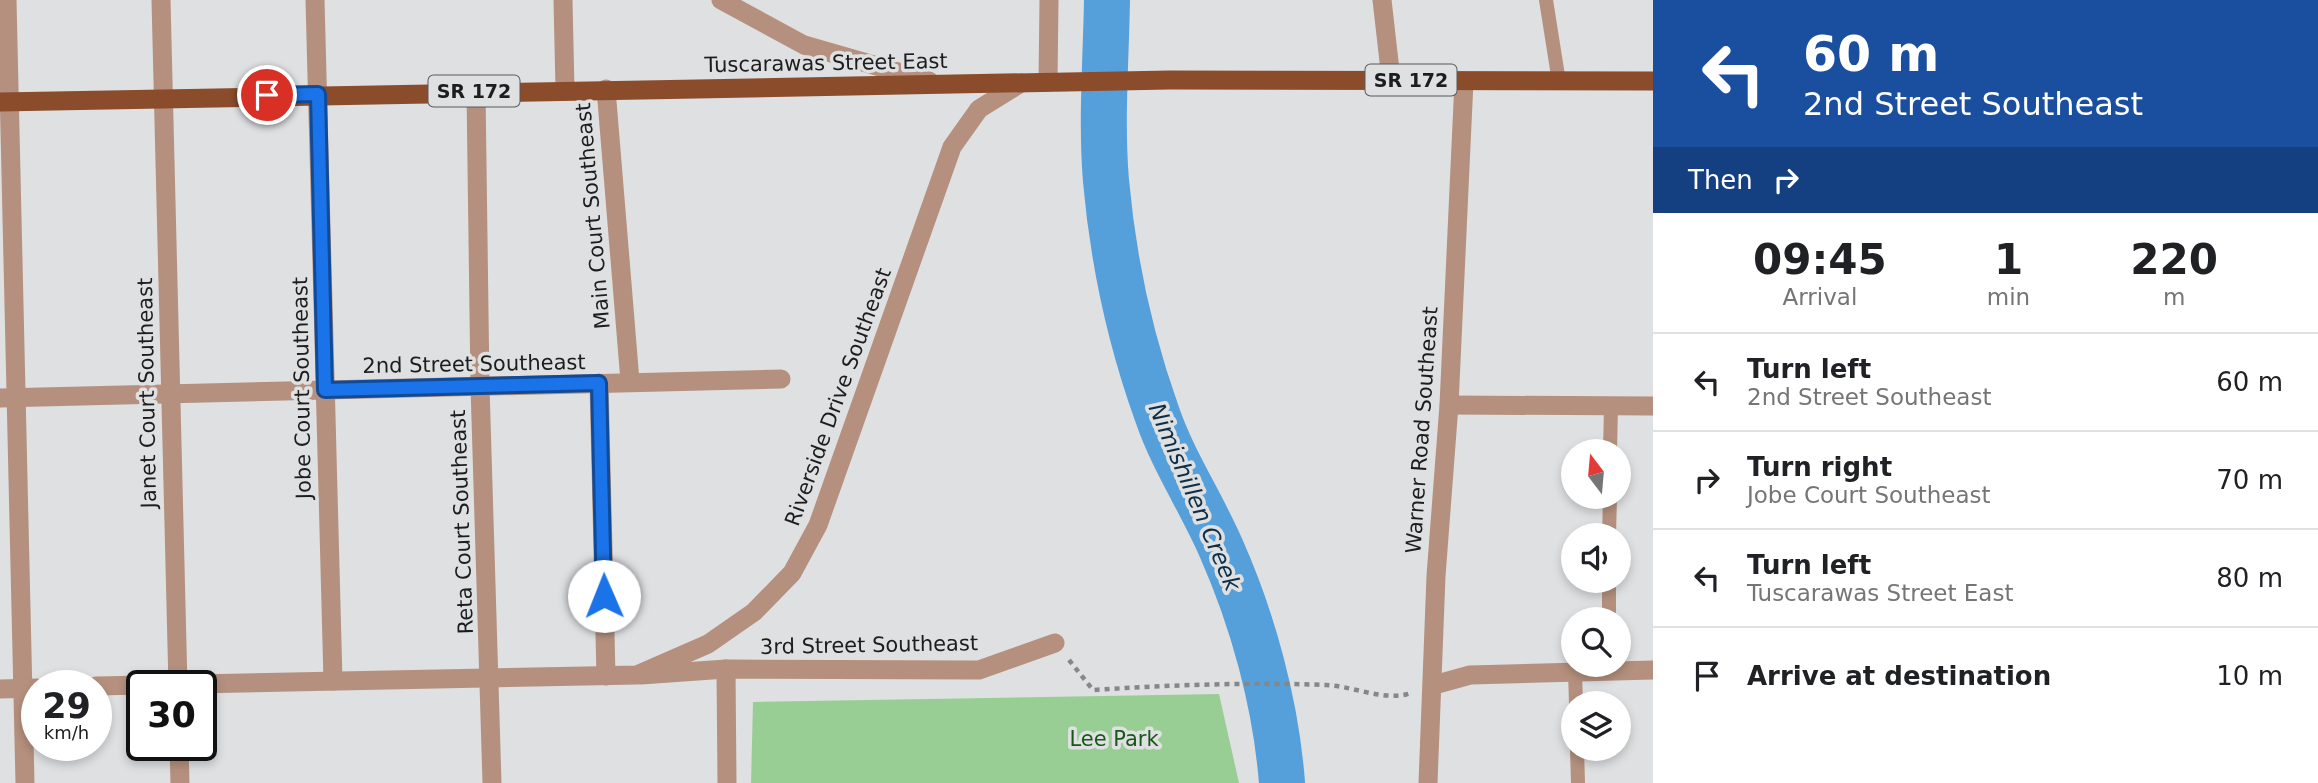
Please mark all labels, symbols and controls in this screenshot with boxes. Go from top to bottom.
text: 60 m [1803,26,1939,83]
icon: left [1688,28,1779,119]
street label: Tuscarawas Street East [703,49,948,77]
road number: SR 172 [1366,64,1456,96]
pin [237,65,297,125]
icon: arrive [248,76,286,114]
road number: SR 172 [428,76,520,106]
text: 2nd Street Southeast [1803,85,2143,123]
street label: Main Court Southeast [571,102,615,330]
icon: right [1767,161,1805,199]
text: Then [1688,165,1753,195]
text: 09:45 [1753,235,1887,284]
text: 1 [1994,235,2023,284]
text: 220 [2130,235,2218,284]
street label: Riverside Drive Southeast [780,265,896,529]
street label: Jobe Court Southeast [288,277,316,501]
street label: Janet Court Southeast [133,278,161,510]
text: Arrival [1783,284,1857,310]
text: min [1987,284,2030,310]
text: m [2163,284,2185,310]
street label: Warner Road Southeast [1401,306,1443,554]
street label: 2nd Street Southeast [362,350,586,378]
text: Turn left [1747,354,1871,384]
icon: left [1688,363,1726,401]
text: 60 m [2216,367,2283,397]
text: 2nd Street Southeast [1747,384,1991,410]
water label: Nimishillen Creek [1144,399,1247,596]
street label: Reta Court Southeast [446,409,478,635]
north arrow [1561,439,1631,509]
map controls [1561,439,1631,761]
text: Turn right [1747,452,1892,482]
icon: right [1688,461,1726,499]
text: 70 m [2216,465,2283,495]
text: Jobe Court Southeast [1747,482,1991,508]
button: sound [1561,523,1631,593]
text: Turn left [1747,550,1871,580]
position arrow [567,559,641,633]
icon: left [1688,559,1726,597]
text: 80 m [2216,563,2283,593]
text: Tuscarawas Street East [1747,580,2013,606]
button: search [1561,607,1631,677]
street label: 3rd Street Southeast [760,631,978,659]
icon: arrive [1688,657,1726,695]
text: Arrive at destination [1747,661,2051,691]
text: 10 m [2216,661,2283,691]
speed limit sign: 30 [126,670,217,761]
text: 29 [42,686,91,726]
button: layers [1561,691,1631,761]
text: km/h [44,722,89,743]
park label: Lee Park [1069,727,1159,751]

